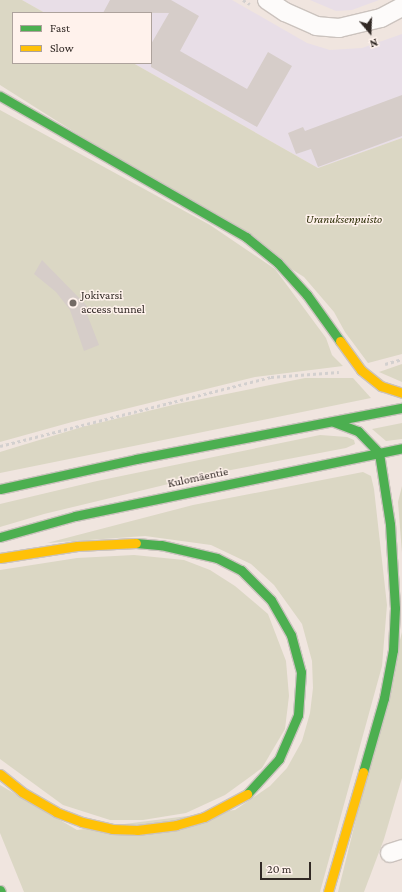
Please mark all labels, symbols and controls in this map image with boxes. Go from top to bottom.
legend [12,12,152,64]
north arrow [350,12,390,52]
text: Fast [50,21,70,35]
text: N [368,36,379,50]
text: Slow [50,41,74,55]
park label: Uranuksenpuisto [306,213,382,227]
place label: Jokivarsi access tunnel [81,289,145,317]
marker: Jokivarsi access tunnel [68,298,78,308]
street label: Kulomäentie [166,465,230,491]
scale bar [262,854,313,880]
text: 20 m [267,862,291,876]

